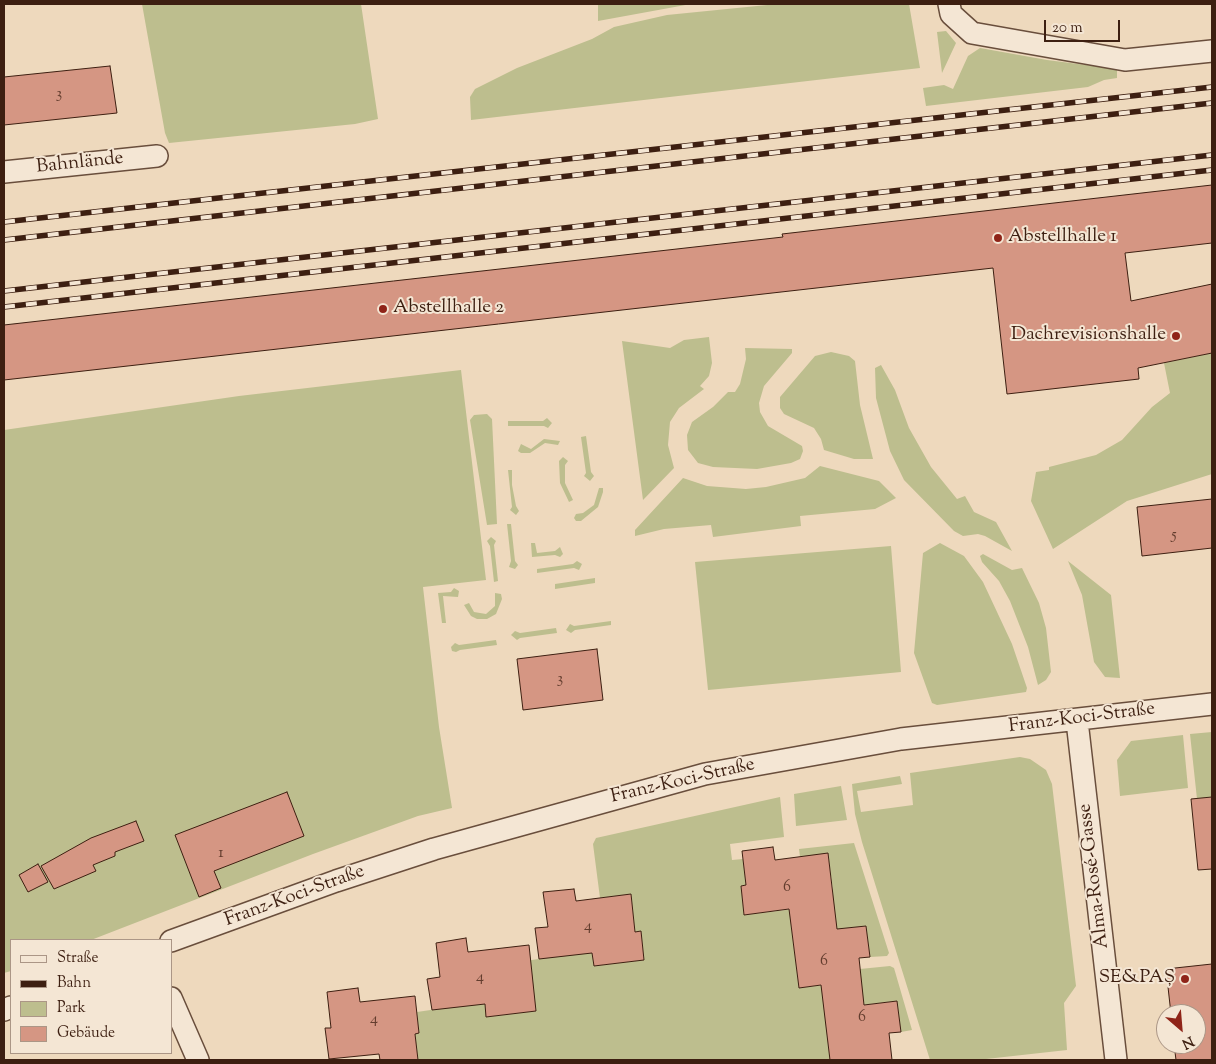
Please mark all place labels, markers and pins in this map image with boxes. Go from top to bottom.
place label: Abstellhalle 1 [1008,227,1117,249]
marker: Abstellhalle 1 [992,232,1004,244]
place label: Abstellhalle 2 [393,298,504,320]
marker: Abstellhalle 2 [377,303,389,315]
place label: Dachrevisionshalle [1011,325,1166,347]
marker: Dachrevisionshalle [1170,330,1182,342]
place label: SE&PAŞ [1099,968,1175,990]
marker: SE&PAŞ [1179,973,1191,985]

